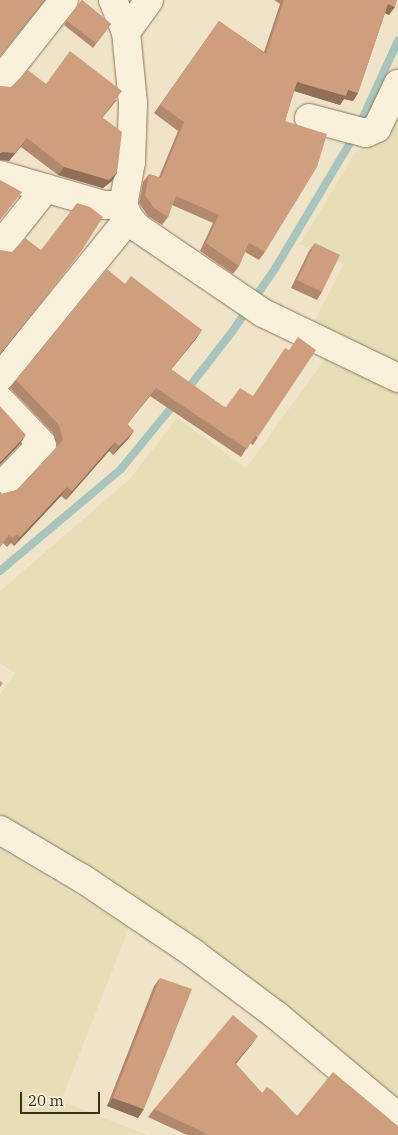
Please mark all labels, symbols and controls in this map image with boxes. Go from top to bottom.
scale bar [22,1082,102,1114]
text: 20 m [28,1091,64,1110]

